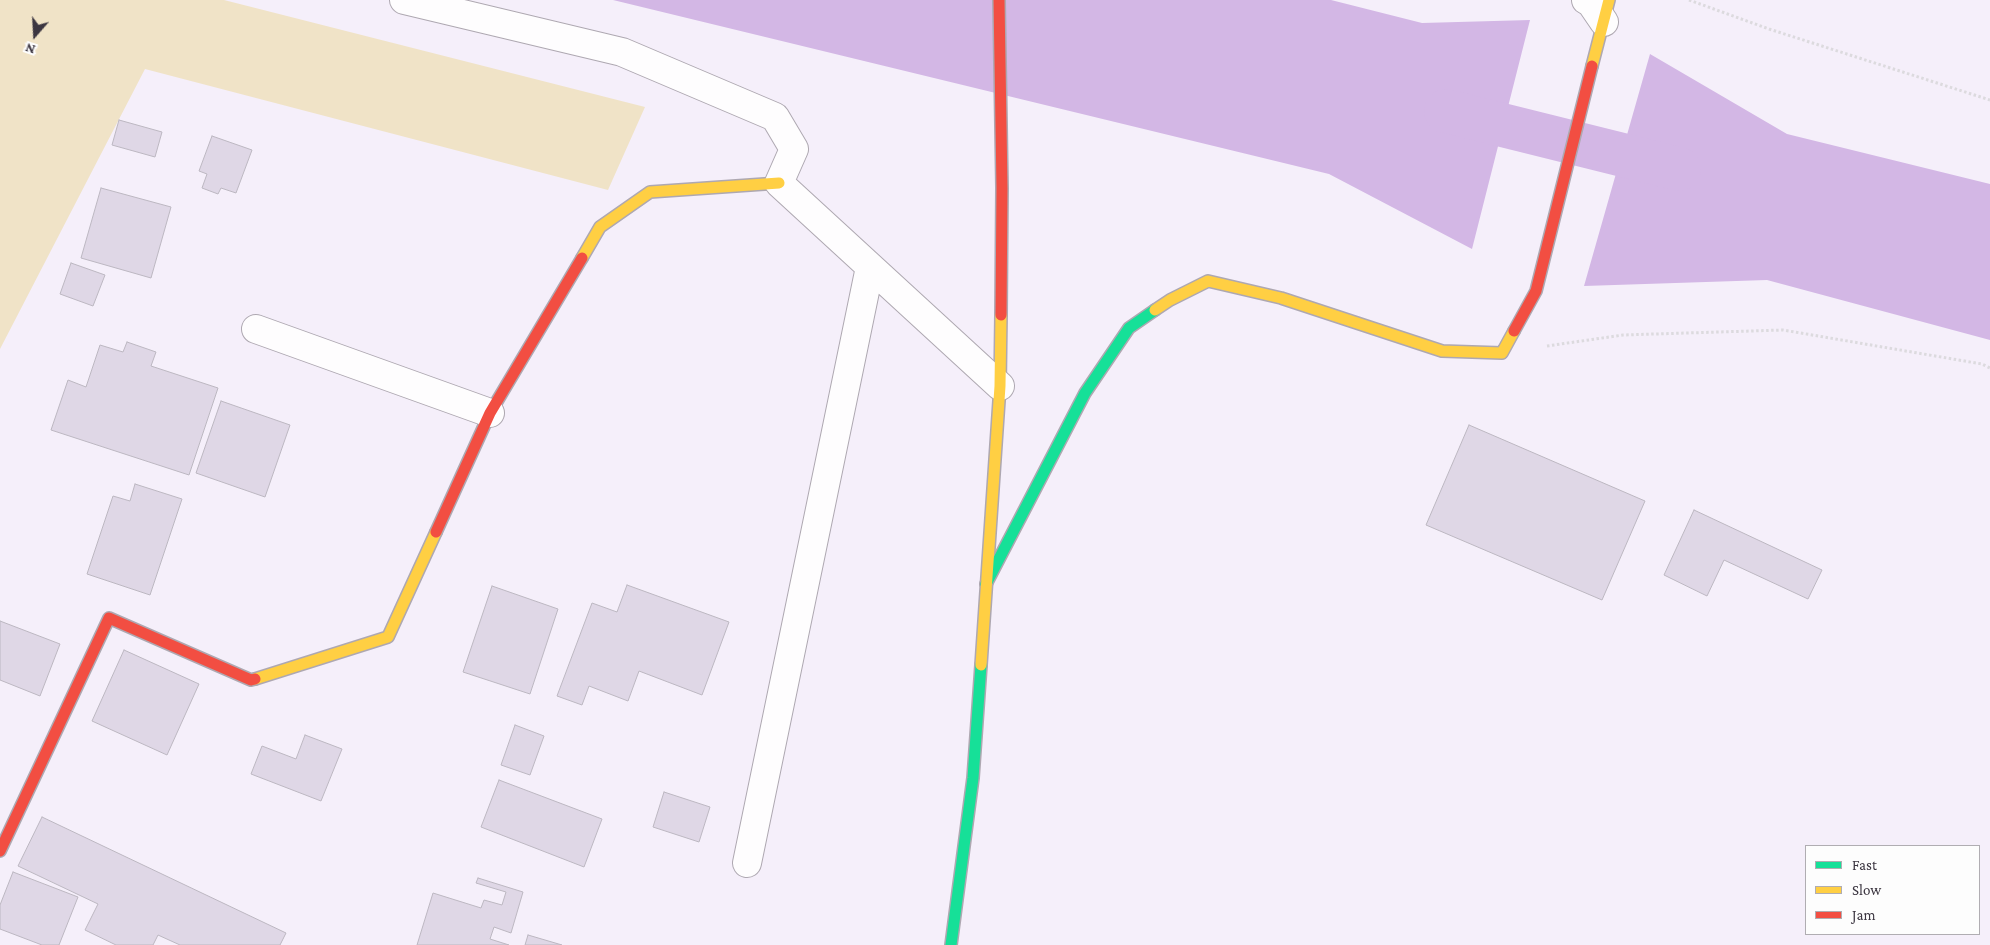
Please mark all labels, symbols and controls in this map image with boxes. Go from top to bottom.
north arrow [10,10,60,60]
text: N [23,40,37,58]
legend [1805,845,1980,935]
text: Fast [1852,857,1877,873]
text: Slow [1852,882,1881,898]
text: Jam [1852,907,1875,923]

